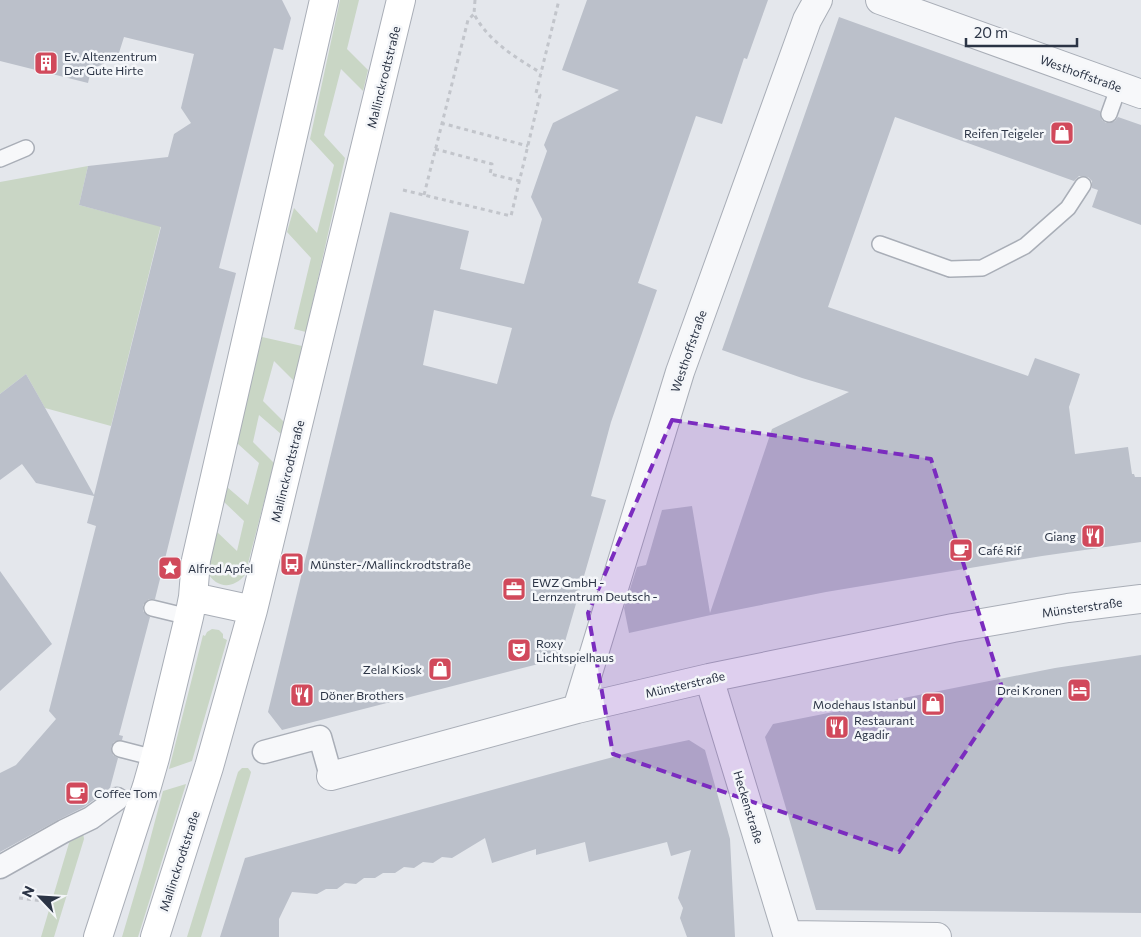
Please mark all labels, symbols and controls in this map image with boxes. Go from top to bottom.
scale bar [966,15,1077,47]
text: 20 m [974,23,1008,41]
street label: Mallinckrodtstraße [364,25,402,129]
place label: Ev. Altenzentrum Der Gute Hirte [64,49,157,77]
building icon: Ev. Altenzentrum Der Gute Hirte [33,50,59,76]
street label: Westhoffstraße [1038,52,1124,94]
shop icon: Reifen Teigeler [1049,120,1075,146]
place label: Reifen Teigeler [964,126,1044,140]
street label: Westhoffstraße [667,308,709,394]
street label: Mallinckrodtstraße [268,419,306,523]
restaurant icon: Giang [1080,523,1106,549]
place label: Giang [1044,529,1076,543]
cafe icon: Café Rif [948,537,974,563]
place label: Café Rif [978,543,1022,557]
bus stop icon: Münster-/Mallinckrodtstraße [279,551,305,577]
place icon: Alfred Apfel [157,555,183,581]
place label: Münster-/Mallinckrodtstraße [310,557,471,571]
place label: Alfred Apfel [188,561,253,575]
place label: EWZ GmbH - Lernzentrum Deutsch - [532,575,658,603]
office icon: EWZ GmbH - Lernzentrum Deutsch - [501,576,527,602]
street label: Münsterstraße [1041,594,1123,620]
place label: Roxy Lichtspielhaus [536,636,614,664]
theatre icon: Roxy Lichtspielhaus [506,637,532,663]
shop icon: Zelal Kiosk [427,656,453,682]
place label: Zelal Kiosk [363,662,422,676]
street label: Münsterstraße [644,668,726,700]
hotel icon: Drei Kronen [1066,677,1092,703]
restaurant icon: Döner Brothers [289,682,315,708]
place label: Drei Kronen [997,683,1062,697]
place label: Döner Brothers [320,688,404,702]
shop icon: Modehaus Istanbul [920,691,946,717]
place label: Modehaus Istanbul [813,697,916,711]
place label: Restaurant Agadir [854,713,914,741]
restaurant icon: Restaurant Agadir [824,714,850,740]
street label: Heckenstraße [731,769,767,845]
cafe icon: Coffee Tom [64,780,90,806]
place label: Coffee Tom [94,786,158,800]
street label: Mallinckrodtstraße [156,809,202,913]
north arrow [15,872,65,922]
text: N [18,883,38,900]

